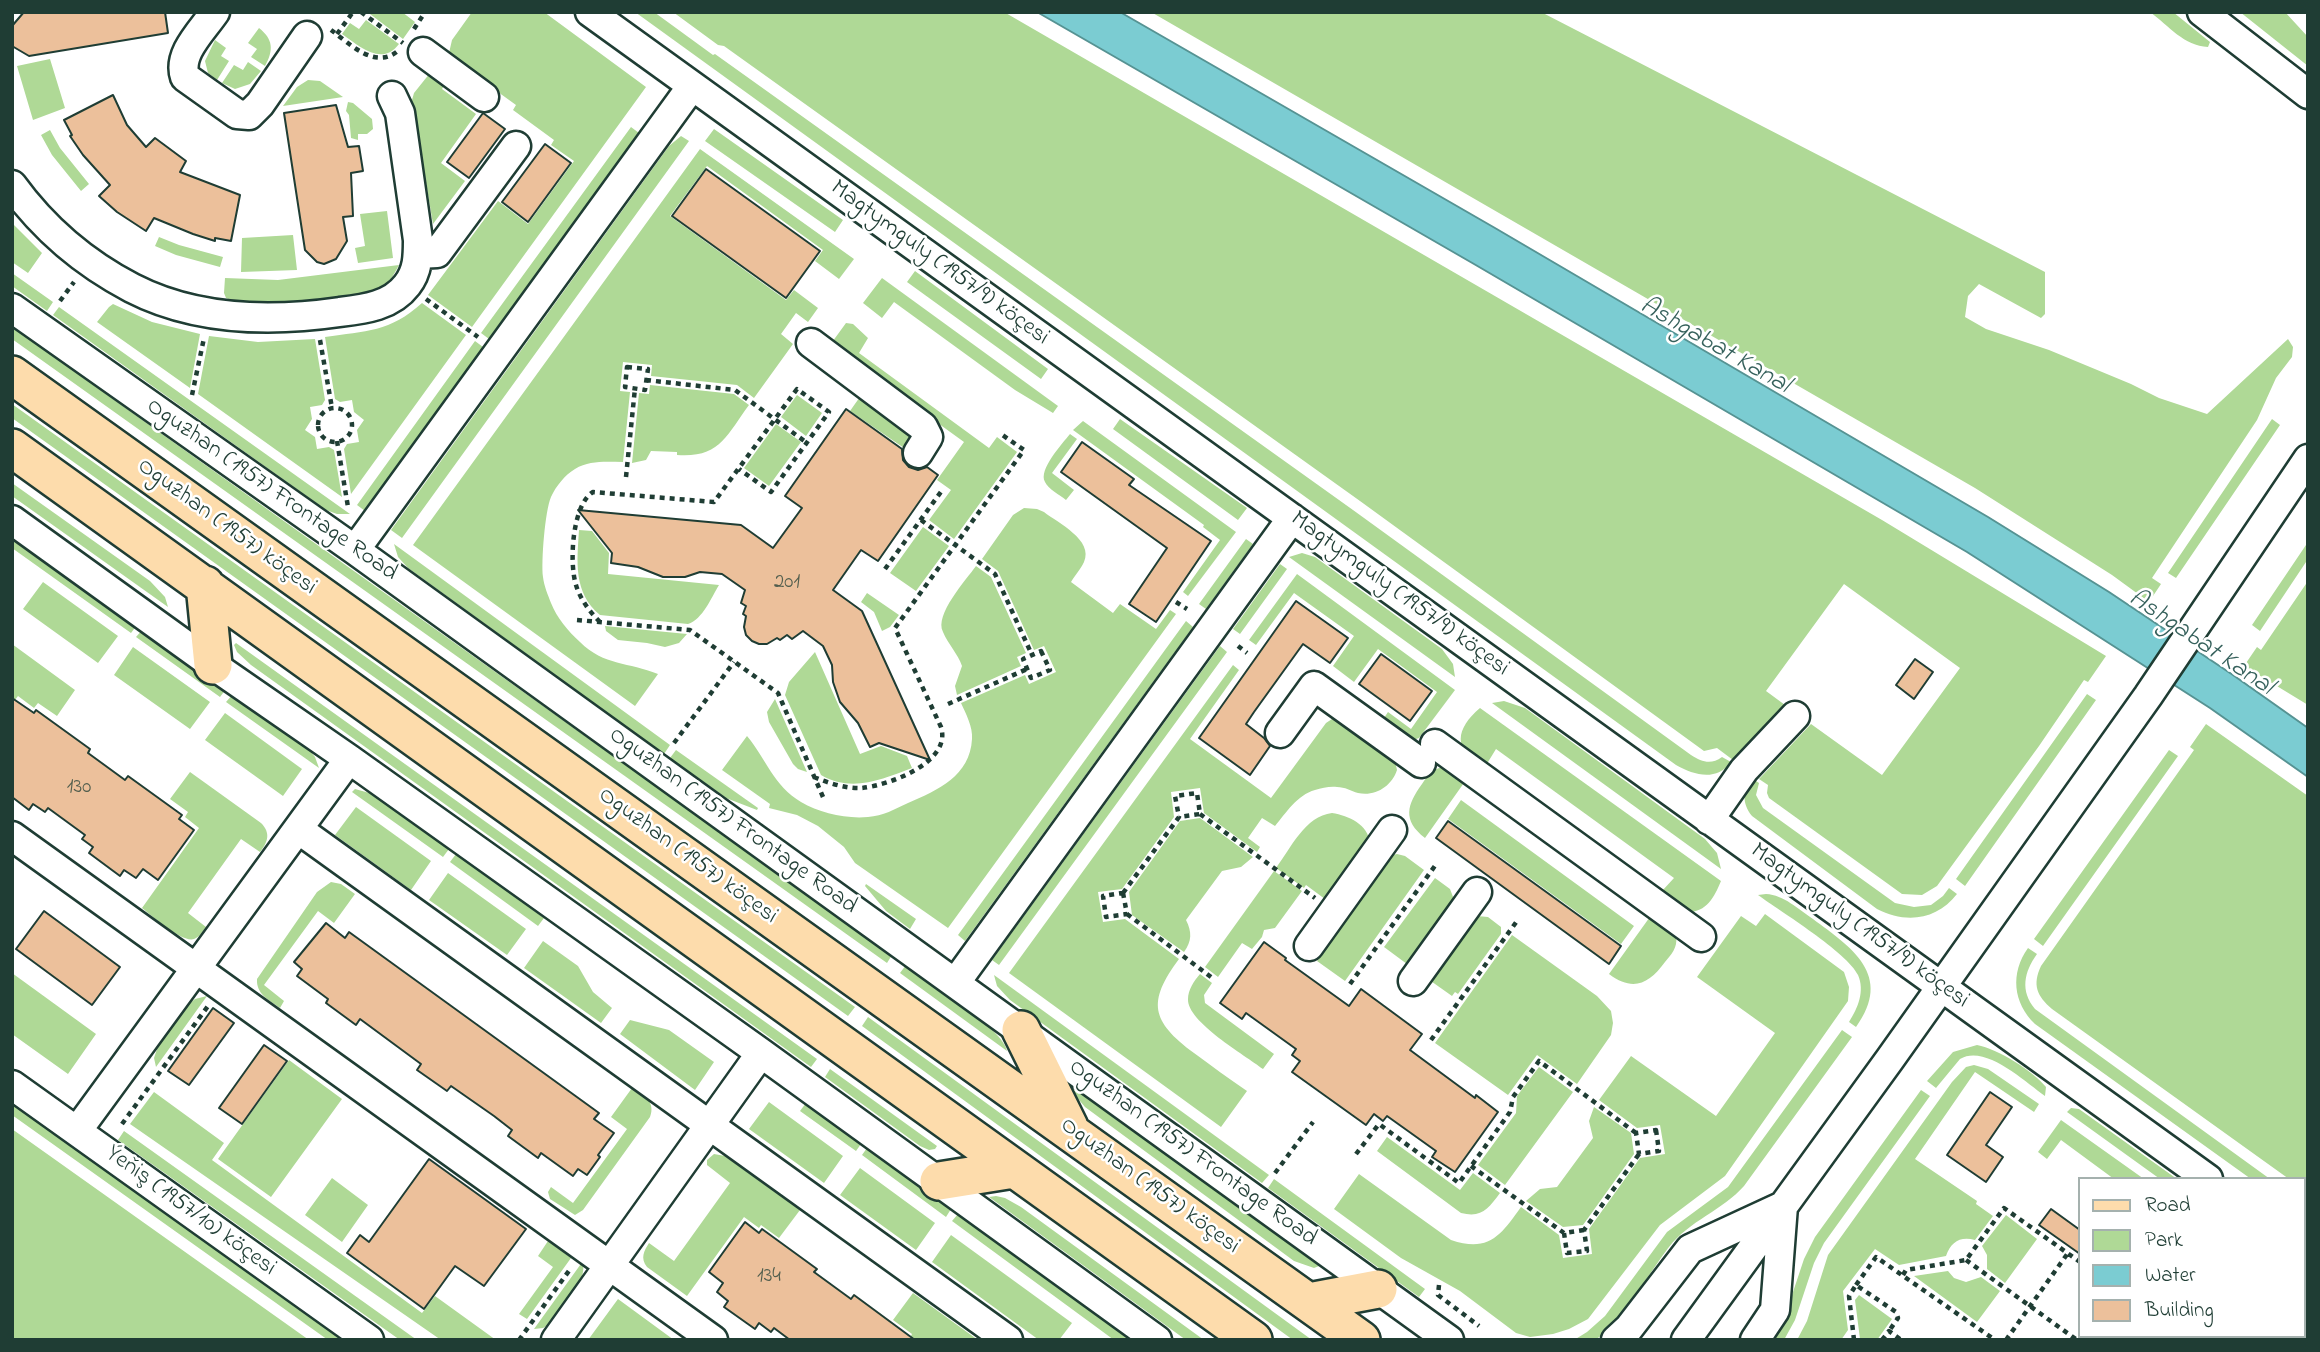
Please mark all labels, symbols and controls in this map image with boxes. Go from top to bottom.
street label: Magtymguly (1957/9) köçesi [824,175,1054,353]
water label: Ashgabat Kanal [1633,291,1795,403]
street label: Oguzhan (1957) Frontage Road [140,393,402,589]
street label: Oguzhan (1957) köçesi [131,453,321,603]
street label: Magtymguly (1957/9) köçesi [1284,506,1514,684]
house number: 201 [774,571,800,597]
water label: Ashgabat Kanal [2122,584,2278,704]
street label: Oguzhan (1957) Frontage Road [602,722,862,922]
house number: 130 [67,776,91,802]
street label: Oguzhan (1957) köçesi [592,782,782,932]
street label: Magtymguly (1957/9) köçesi [1744,838,1974,1016]
street label: Oguzhan (1957) Frontage Road [1062,1054,1322,1254]
street label: Oguzhan (1957) köçesi [1054,1112,1244,1262]
street label: Ýeňiş (1957/10) köçesi [99,1140,281,1284]
legend [2078,1177,2306,1338]
text: Road [2145,1191,2191,1221]
text: Park [2145,1226,2183,1256]
text: Water [2145,1261,2196,1291]
house number: 134 [757,1265,781,1291]
text: Building [2145,1296,2214,1326]

